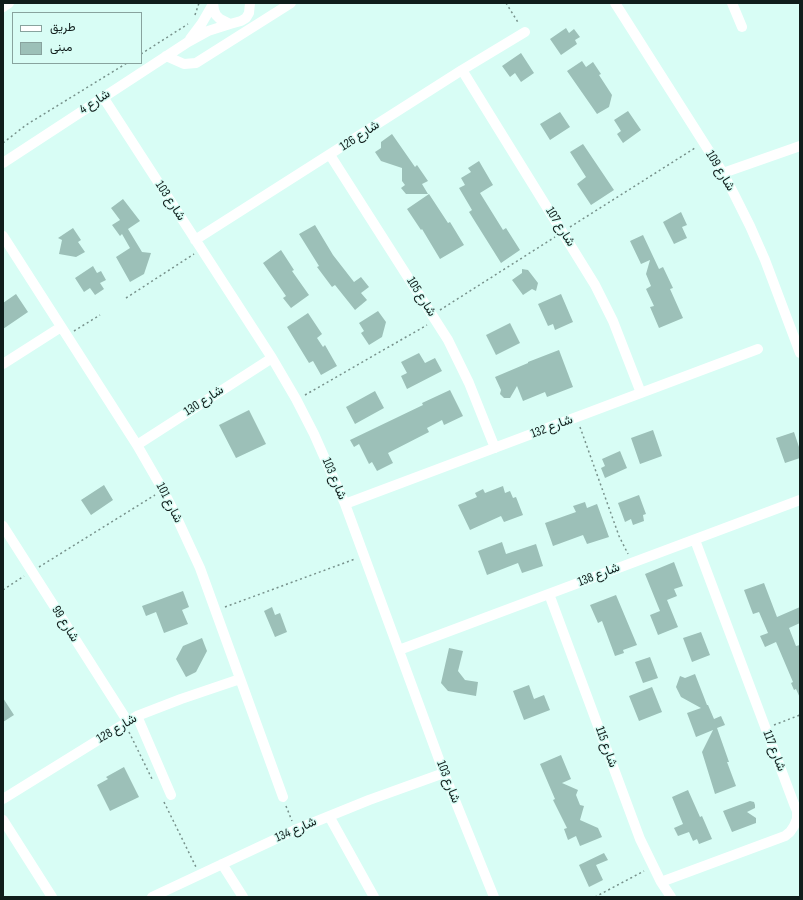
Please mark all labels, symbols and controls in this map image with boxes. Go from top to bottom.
legend [12,12,142,64]
text: طريق [50,20,75,35]
text: مبنى [50,40,72,55]
street label: شارع 4 [77,86,113,118]
street label: شارع 126 [337,117,383,155]
street label: شارع 109 [702,148,738,194]
street label: شارع 103 [151,178,189,224]
street label: شارع 107 [542,204,578,250]
street label: شارع 105 [403,274,439,320]
street label: شارع 130 [181,382,227,420]
street label: شارع 132 [529,412,575,442]
street label: شارع 103 [318,456,350,502]
street label: شارع 101 [152,480,186,526]
street label: شارع 138 [576,560,622,590]
street label: شارع 99 [48,603,82,645]
street label: شارع 128 [94,711,140,747]
street label: شارع 115 [591,724,621,770]
street label: شارع 117 [759,728,789,774]
street label: شارع 103 [433,759,463,805]
street label: شارع 134 [273,814,319,846]

